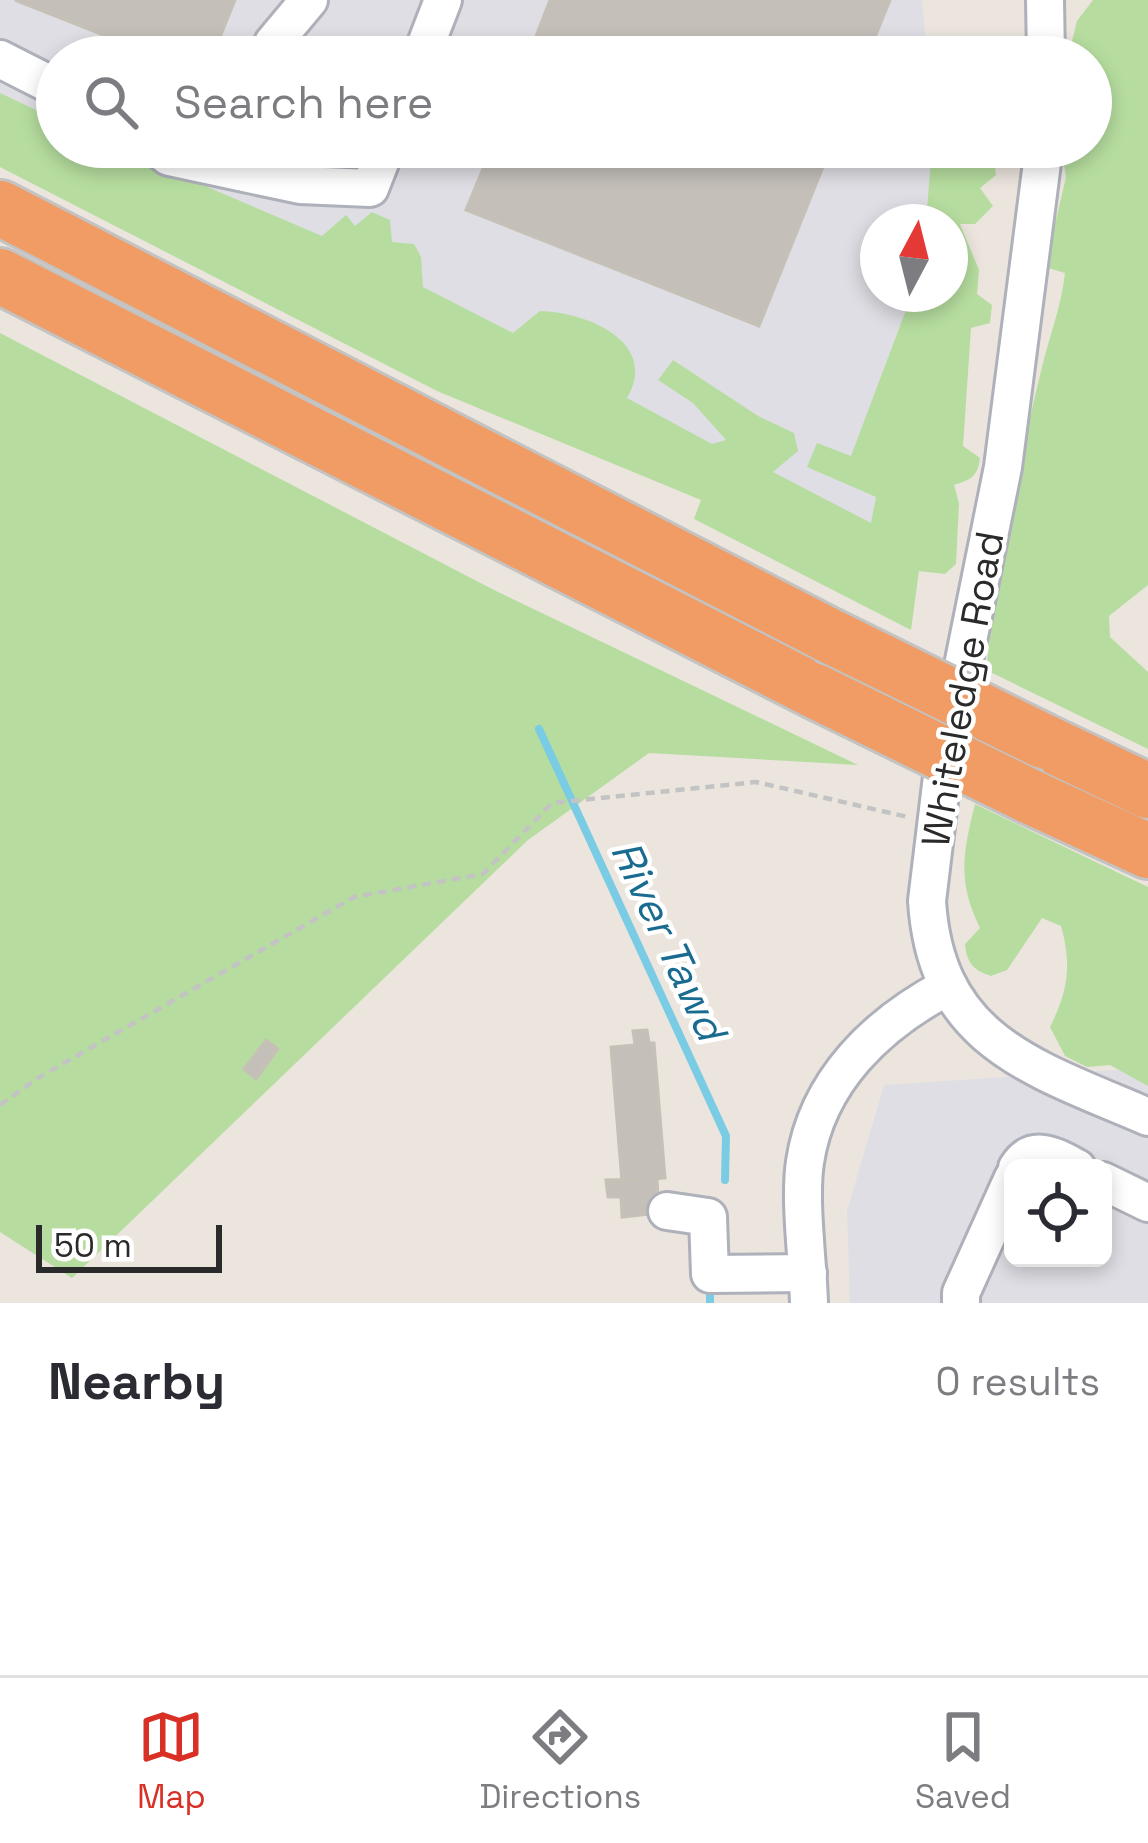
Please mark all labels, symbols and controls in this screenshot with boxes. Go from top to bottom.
search box [36,36,1112,168]
icon: search [78,69,144,135]
text: Search here [174,74,433,131]
north arrow [860,204,968,312]
street label: Whiteledge Road [911,527,1014,851]
water label: River Tawd [599,832,739,1052]
map controls [1004,1159,1112,1267]
button: locate [1004,1159,1112,1267]
scale bar [36,1219,222,1272]
text: 50 m [54,1225,132,1267]
text: Nearby [48,1349,225,1414]
text: 0 results [935,1357,1100,1406]
tab: Map [137,1704,206,1818]
tab: Directions [479,1704,641,1818]
tab: Saved [915,1704,1011,1818]

